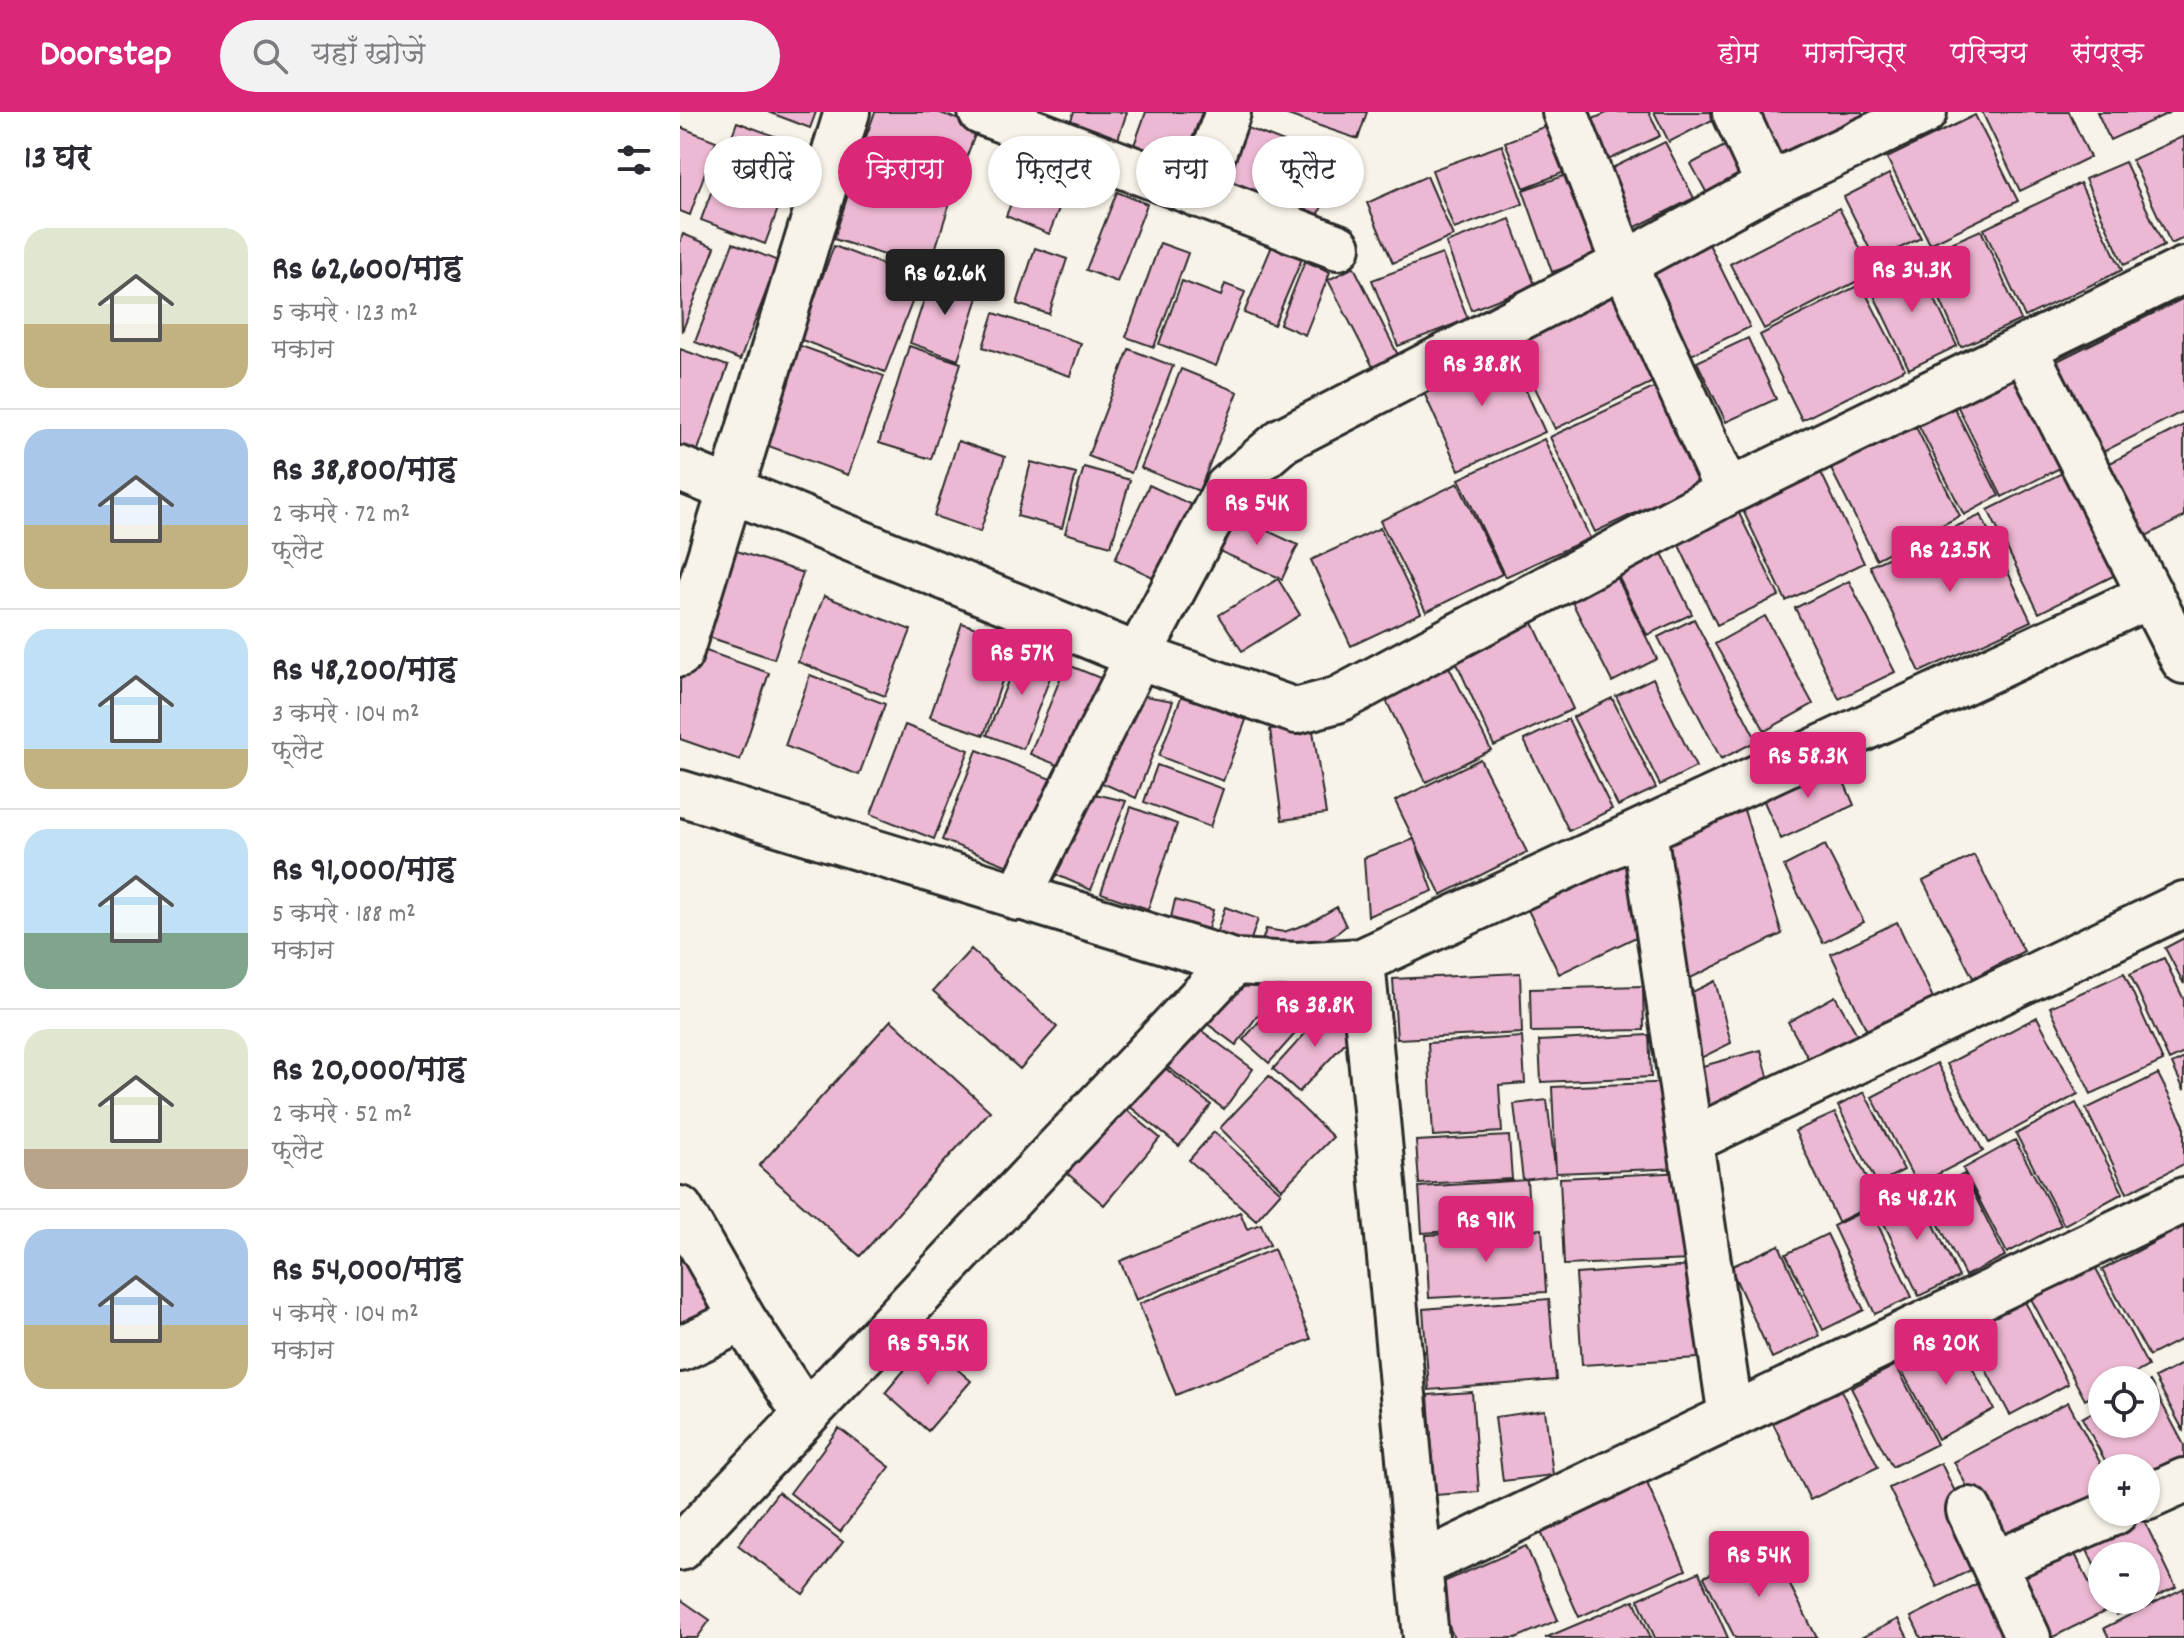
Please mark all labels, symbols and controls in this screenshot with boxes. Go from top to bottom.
search box [220,20,780,92]
text: Doorstep [40,29,172,84]
icon: search [248,34,292,78]
text: यहाँ खोजें [312,35,425,78]
text: होम [1718,36,1759,76]
text: मानचित्र [1803,36,1906,76]
text: परिचय [1950,36,2027,76]
text: संपर्क [2071,36,2144,76]
text: 13 घर [24,136,91,185]
chip: खरीदें [704,136,822,208]
chip: किराया [838,136,972,208]
chip: फ़िल्टर [988,136,1120,208]
chip: नया [1136,136,1236,208]
chip: फ़्लैट [1252,136,1364,208]
icon: filters [612,138,656,182]
pin: Rs 34.3K [1829,246,1995,314]
text: Rs 62,600/माह [272,247,462,296]
pin: Rs 62.6K [862,249,1028,317]
text: Rs 34.3K [1872,253,1952,290]
text: Rs 62.6K [904,256,986,293]
icon: home [88,260,184,356]
text: 5 कमरे · 123 m² [272,296,418,333]
text: मकान [272,333,334,370]
pin: Rs 38.8K [1399,340,1565,408]
text: Rs 38.8K [1443,347,1521,384]
text: Rs 38,800/माह [272,448,456,497]
icon: home [88,461,184,557]
pin: Rs 54K [1192,479,1322,547]
text: Rs 54K [1225,486,1289,523]
text: 2 कमरे · 72 m² [272,497,410,534]
pin: Rs 23.5K [1867,526,2033,594]
text: Rs 23.5K [1910,533,1990,570]
text: फ़्लैट [272,534,324,571]
pin: Rs 57K [957,629,1087,697]
text: Rs 57K [990,636,1054,673]
text: Rs 48,200/माह [272,648,456,697]
icon: home [88,661,184,757]
text: 3 कमरे · 104 m² [272,697,419,734]
pin: Rs 58.3K [1725,732,1891,800]
text: फ़्लैट [272,734,324,771]
text: Rs 58.3K [1768,739,1848,776]
text: Rs 91,000/माह [272,848,455,897]
icon: home [88,861,184,957]
text: 5 कमरे · 188 m² [272,897,416,934]
text: मकान [272,934,334,971]
pin: Rs 38.8K [1232,981,1398,1049]
text: Rs 38.8K [1276,988,1354,1025]
text: Rs 20,000/माह [272,1048,466,1097]
icon: home [88,1061,184,1157]
text: 2 कमरे · 52 m² [272,1097,412,1134]
text: फ़्लैट [272,1134,324,1171]
pin: Rs 48.2K [1834,1174,2000,1242]
text: Rs 48.2K [1878,1181,1956,1218]
pin: Rs 91K [1421,1196,1551,1264]
text: Rs 91K [1456,1203,1516,1240]
text: Rs 54,000/माह [272,1248,462,1297]
icon: home [88,1261,184,1357]
text: 4 कमरे · 104 m² [272,1297,419,1334]
pin: Rs 59.5K [845,1319,1011,1387]
pin: Rs 20K [1881,1319,2011,1387]
text: Rs 59.5K [887,1326,969,1363]
text: Rs 20K [1912,1326,1980,1363]
text: मकान [272,1334,334,1371]
map controls [2088,1366,2160,1614]
button: locate [2088,1366,2160,1438]
button: + [2088,1454,2160,1526]
pin: Rs 54K [1694,1531,1824,1599]
text: Rs 54K [1727,1538,1791,1575]
button: − [2088,1542,2160,1614]

